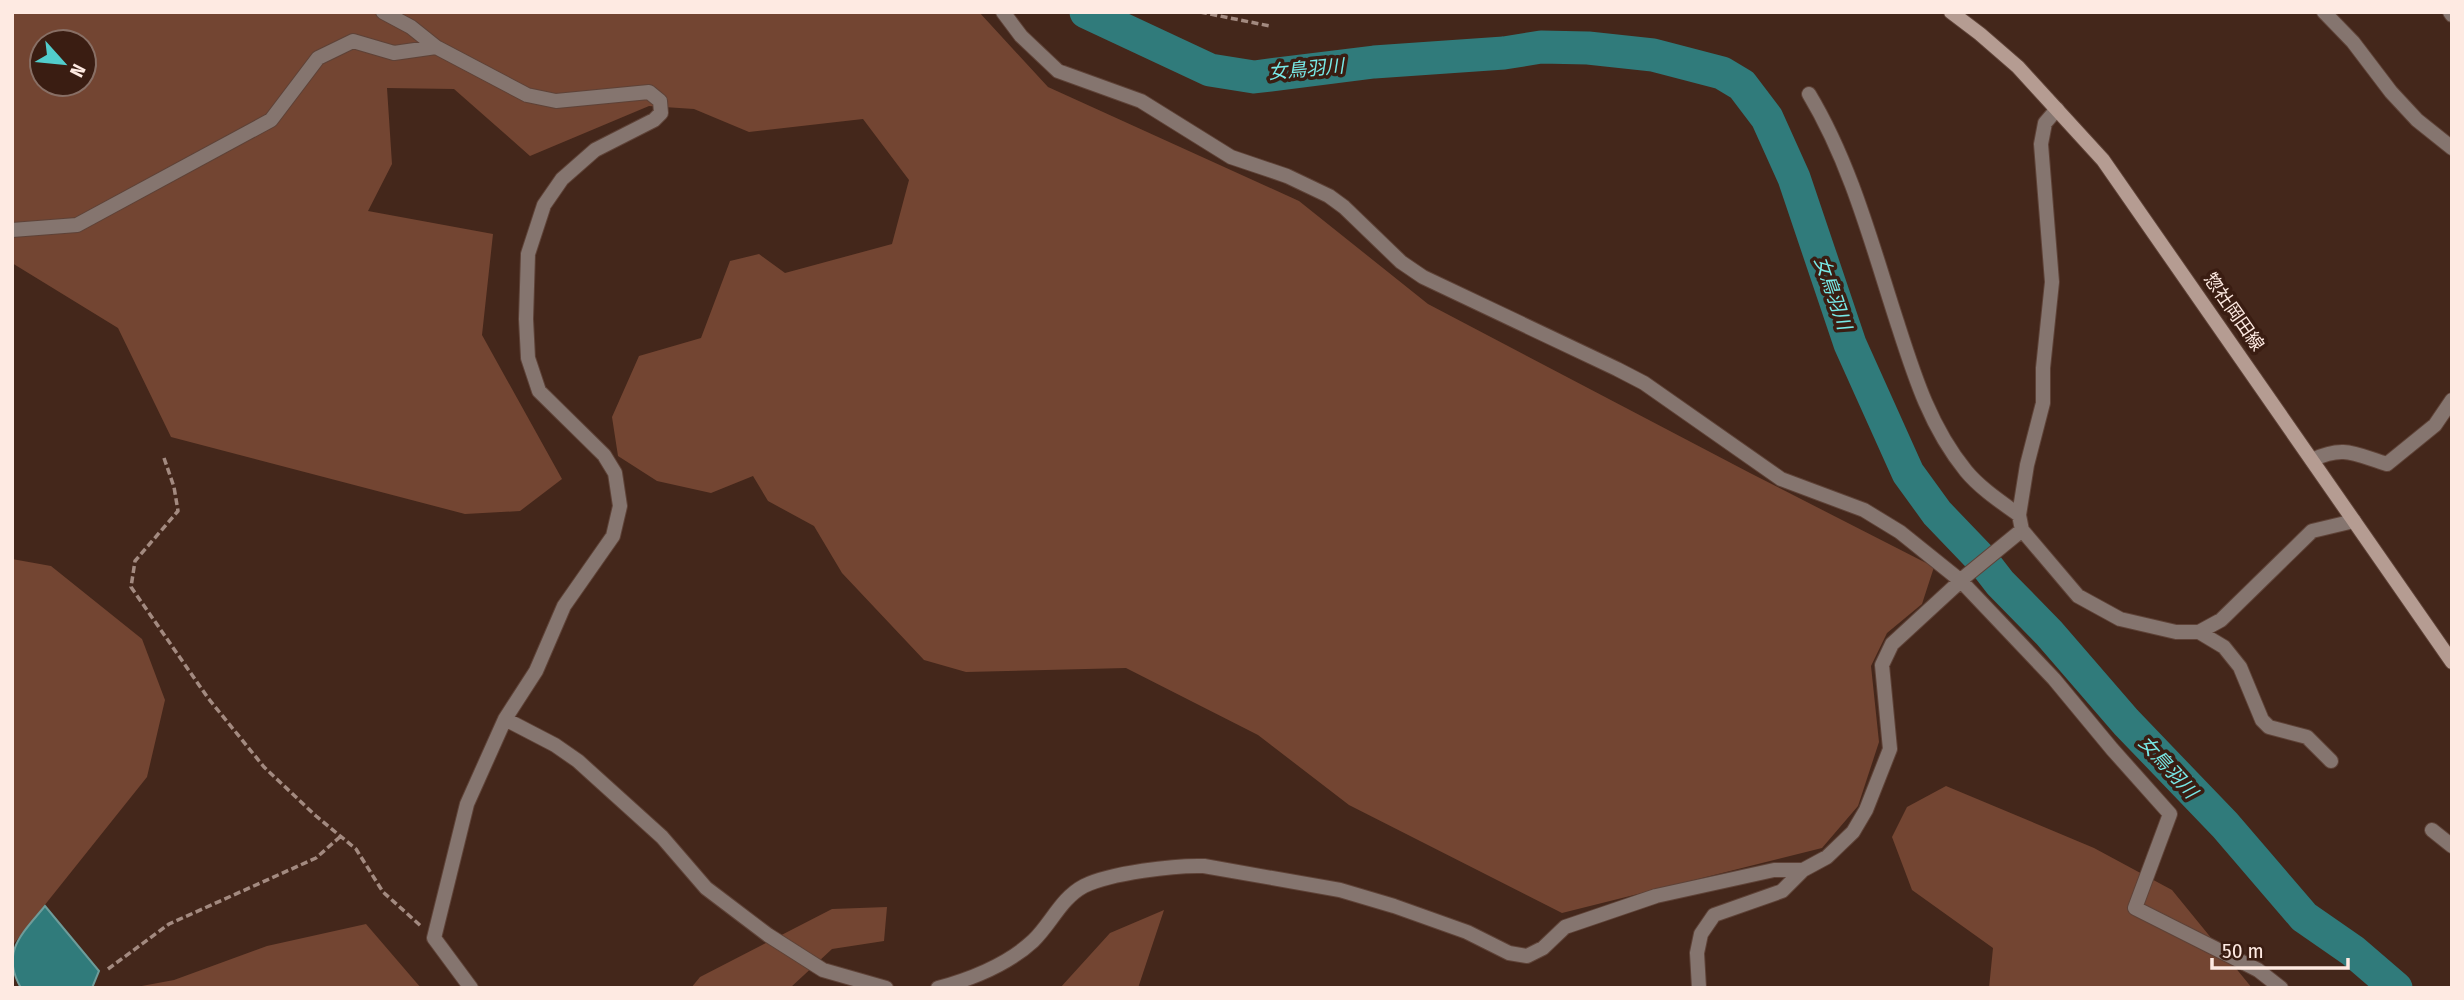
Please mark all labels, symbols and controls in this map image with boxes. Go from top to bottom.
north arrow [28,28,98,98]
water label: 女鳥羽川 [1267,54,1347,84]
text: N [65,60,91,81]
water label: 女鳥羽川 [1810,253,1857,335]
street label: 惣社岡田線 [2199,269,2269,355]
water label: 女鳥羽川 [2134,731,2203,804]
scale bar [2212,926,2348,970]
text: 50 m [2222,938,2264,964]

